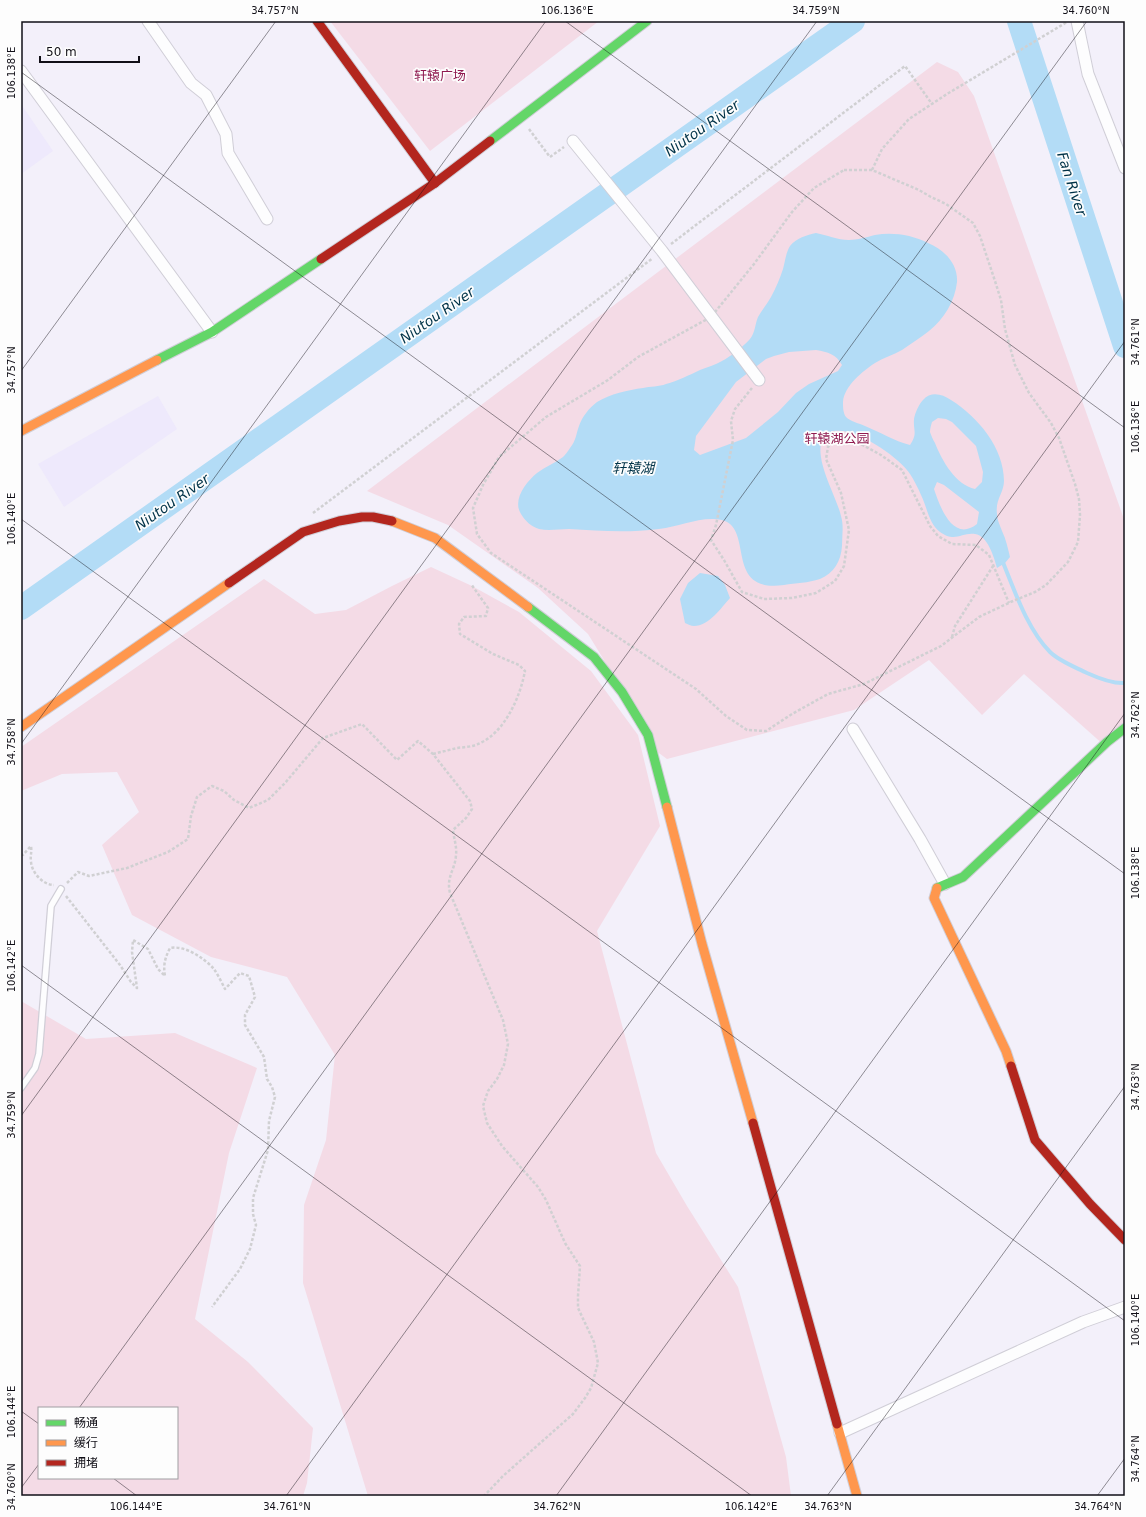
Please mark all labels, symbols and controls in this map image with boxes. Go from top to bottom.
text: 34.757°N [251,5,299,16]
text: 106.136°E [541,5,593,16]
text: 34.759°N [792,5,840,16]
text: 34.760°N [1062,5,1110,16]
scale bar [40,38,139,64]
text: 50 m [46,45,77,59]
text: 106.138°E [6,47,17,99]
park label: 轩辕广场 [414,68,466,83]
water label: Niutou River [662,96,743,159]
water label: Fan River [1054,150,1090,219]
water label: Niutou River [397,283,478,346]
text: 34.761°N [1130,318,1141,366]
text: 34.757°N [6,346,17,394]
text: 106.136°E [1130,401,1141,453]
park label: 轩辕湖公园 [804,431,870,446]
water label: 轩辕湖 [612,460,656,476]
water label: Niutou River [132,470,213,533]
text: 106.140°E [6,493,17,545]
text: 34.762°N [1130,691,1141,739]
text: 34.758°N [6,718,17,766]
text: 106.138°E [1130,847,1141,899]
text: 106.142°E [6,940,17,992]
text: 34.763°N [1130,1063,1141,1111]
text: 34.759°N [6,1091,17,1139]
text: 106.140°E [1130,1294,1141,1346]
text: 106.144°E [6,1386,17,1438]
legend [38,1407,178,1479]
text: 畅通 [74,1416,98,1430]
text: 34.764°N [1130,1435,1141,1483]
text: 缓行 [74,1436,98,1450]
text: 拥堵 [74,1456,98,1470]
text: 34.760°N [6,1463,17,1511]
text: 106.144°E [110,1501,162,1512]
text: 34.761°N [263,1501,311,1512]
text: 34.762°N [533,1501,581,1512]
text: 106.142°E [725,1501,777,1512]
text: 34.763°N [804,1501,852,1512]
text: 34.764°N [1074,1501,1122,1512]

